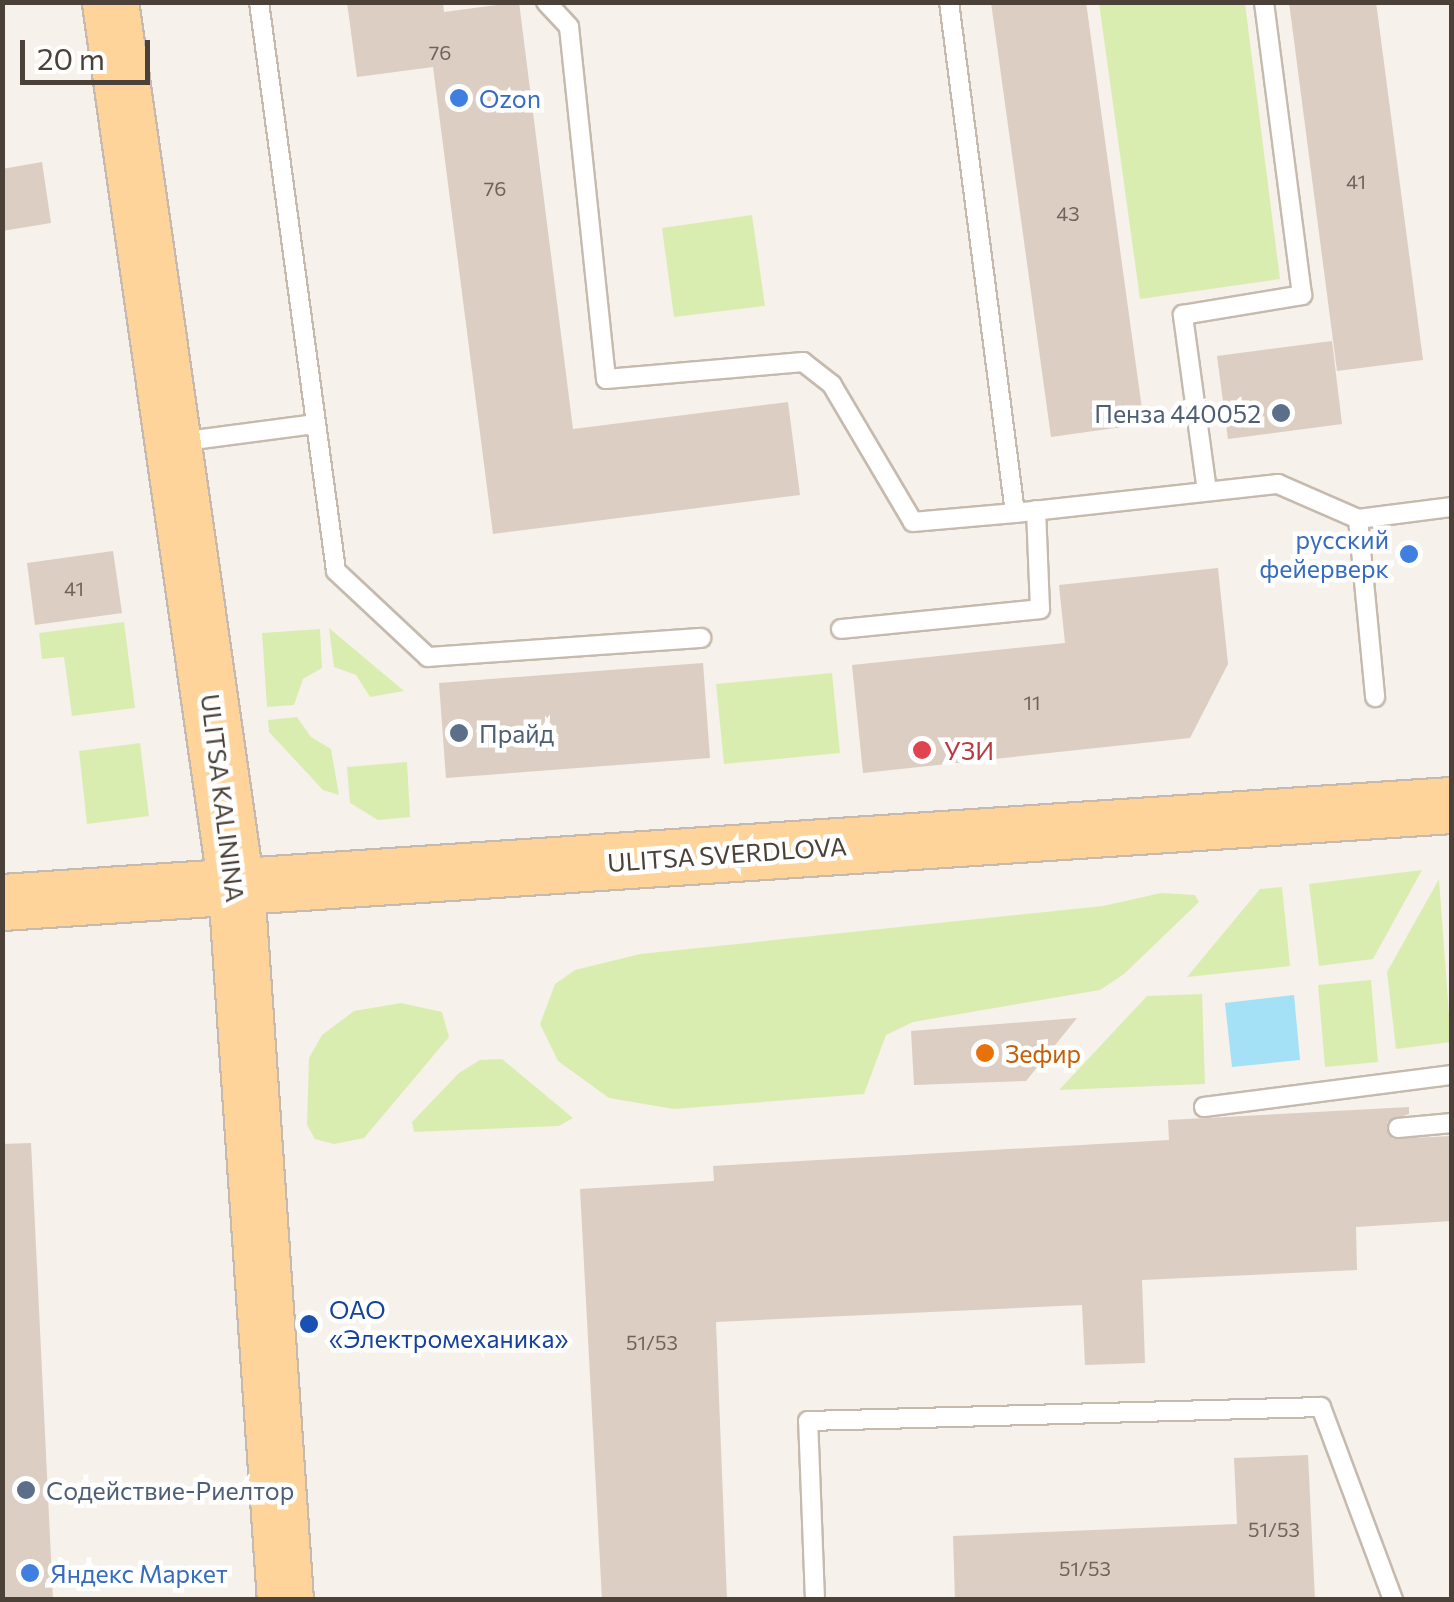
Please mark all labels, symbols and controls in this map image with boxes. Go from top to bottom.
scale bar [25,20,155,82]
text: 20 m [37,39,105,76]
house number: 76 [429,40,451,64]
place label: Ozon [479,83,541,113]
marker: Ozon [448,87,470,109]
house number: 41 [1346,169,1366,193]
house number: 76 [484,176,506,200]
house number: 43 [1056,201,1080,225]
place label: Пенза 440052 [1094,398,1261,428]
marker: Пенза 440052 [1270,402,1292,424]
place label: русский фейерверк [1260,525,1389,584]
marker: русский фейерверк [1398,543,1420,565]
house number: 41 [64,576,84,600]
house number: 11 [1023,690,1041,714]
street label: ULITSA KALININA [195,692,251,904]
place label: Прайд [479,718,554,748]
marker: Прайд [448,722,470,744]
place label: УЗИ [944,735,994,765]
marker: УЗИ [909,737,935,763]
street label: ULITSA SVERDLOVA [606,831,848,877]
place label: Зефир [1005,1038,1081,1068]
marker: Зефир [974,1042,996,1064]
place label: ОАО «Электромеханика» [329,1295,569,1354]
marker: ОАО «Электромеханика» [298,1313,320,1335]
house number: 51/53 [626,1330,678,1354]
place label: Содействие-Риелтор [46,1475,294,1505]
marker: Содействие-Риелтор [15,1479,37,1501]
house number: 51/53 [1248,1517,1300,1541]
house number: 51/53 [1059,1556,1111,1580]
place label: Яндекс Маркет [50,1558,228,1588]
marker: Яндекс Маркет [19,1562,41,1584]

